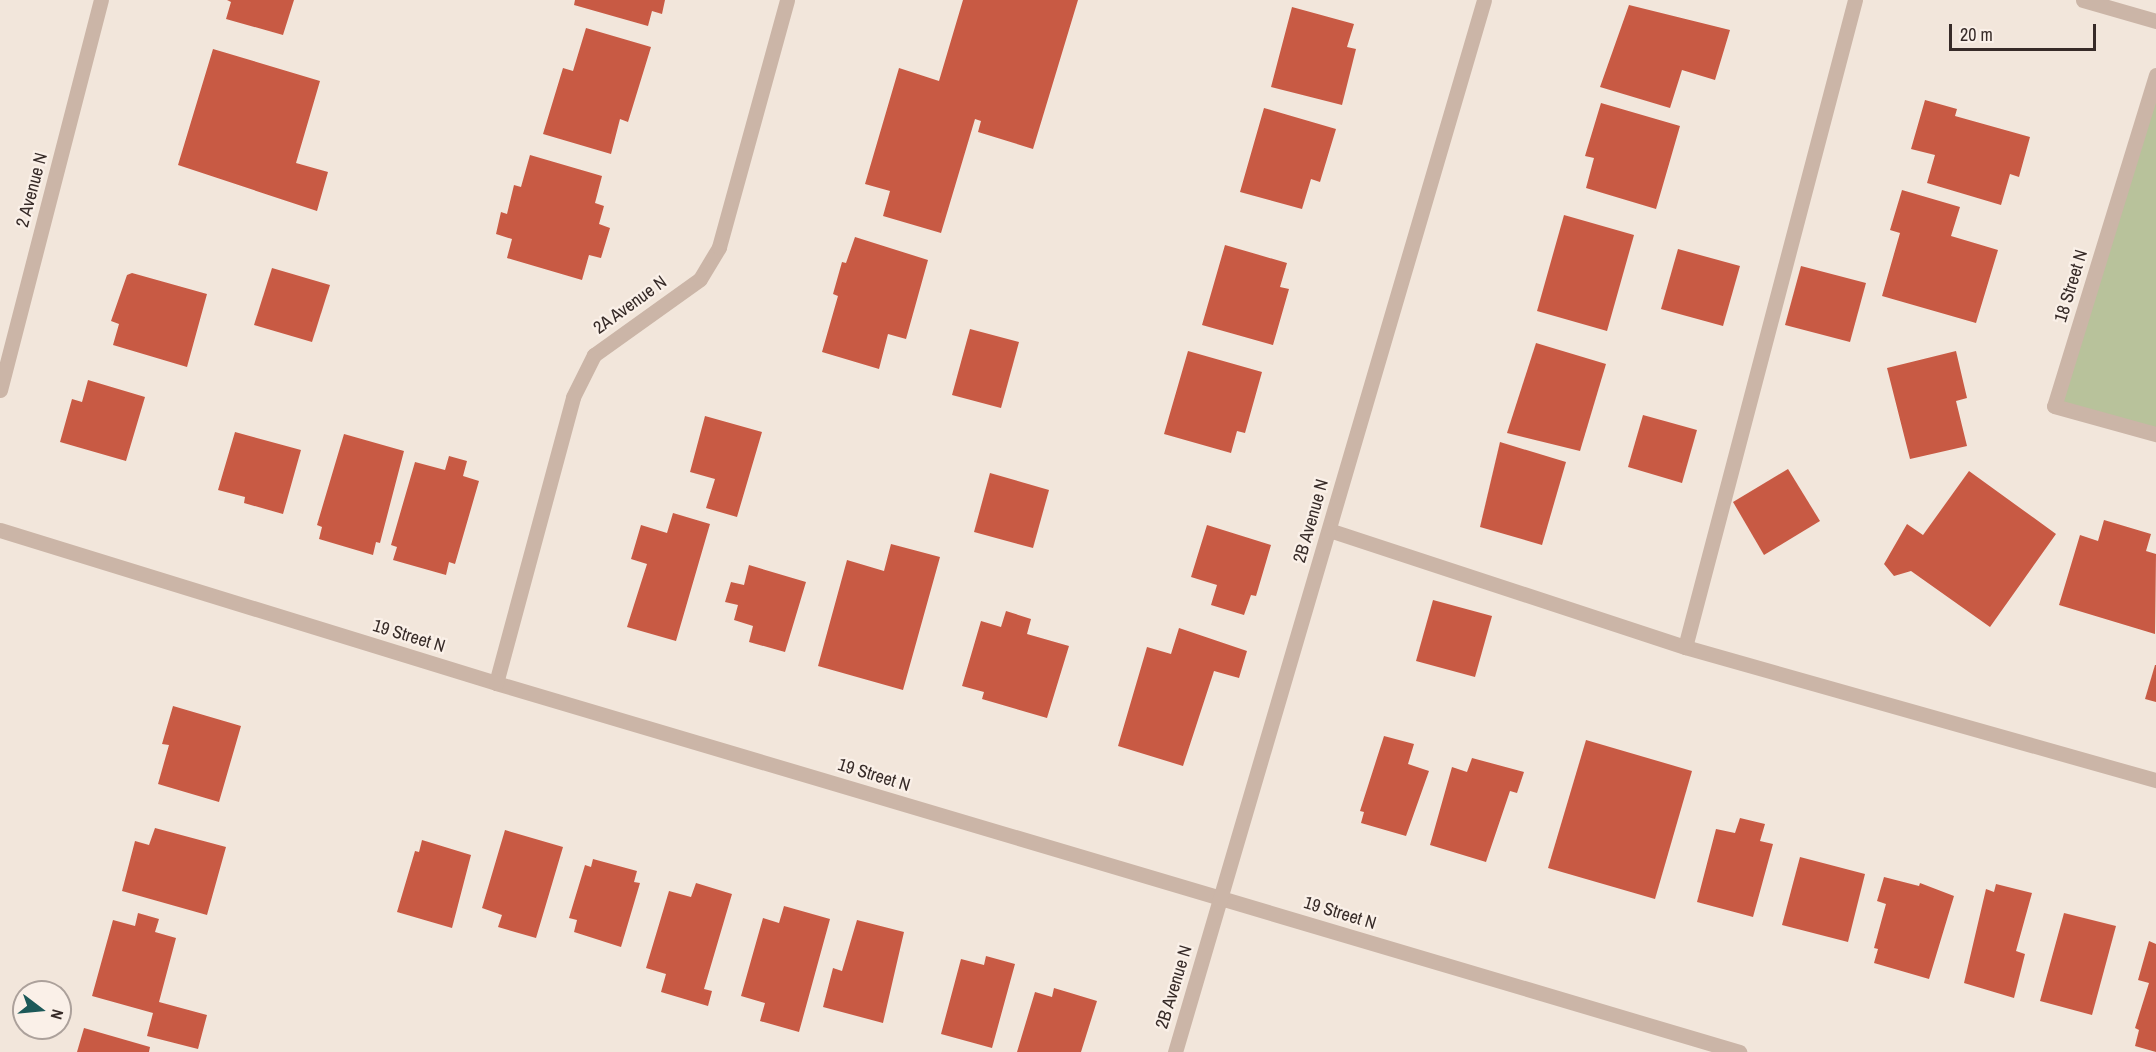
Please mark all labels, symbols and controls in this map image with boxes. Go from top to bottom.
scale bar [1952,12,2099,50]
text: 20 m [1960,22,1993,47]
street label: 2 Avenue N [12,150,52,230]
street label: 18 Street N [2050,247,2092,325]
street label: 2A Avenue N [589,271,671,339]
street label: 2B Avenue N [1289,476,1333,566]
street label: 19 Street N [370,615,448,657]
street label: 19 Street N [835,754,913,796]
street label: 19 Street N [1301,892,1379,934]
street label: 2B Avenue N [1151,942,1197,1032]
north arrow [12,980,72,1040]
text: N [46,1007,69,1022]

